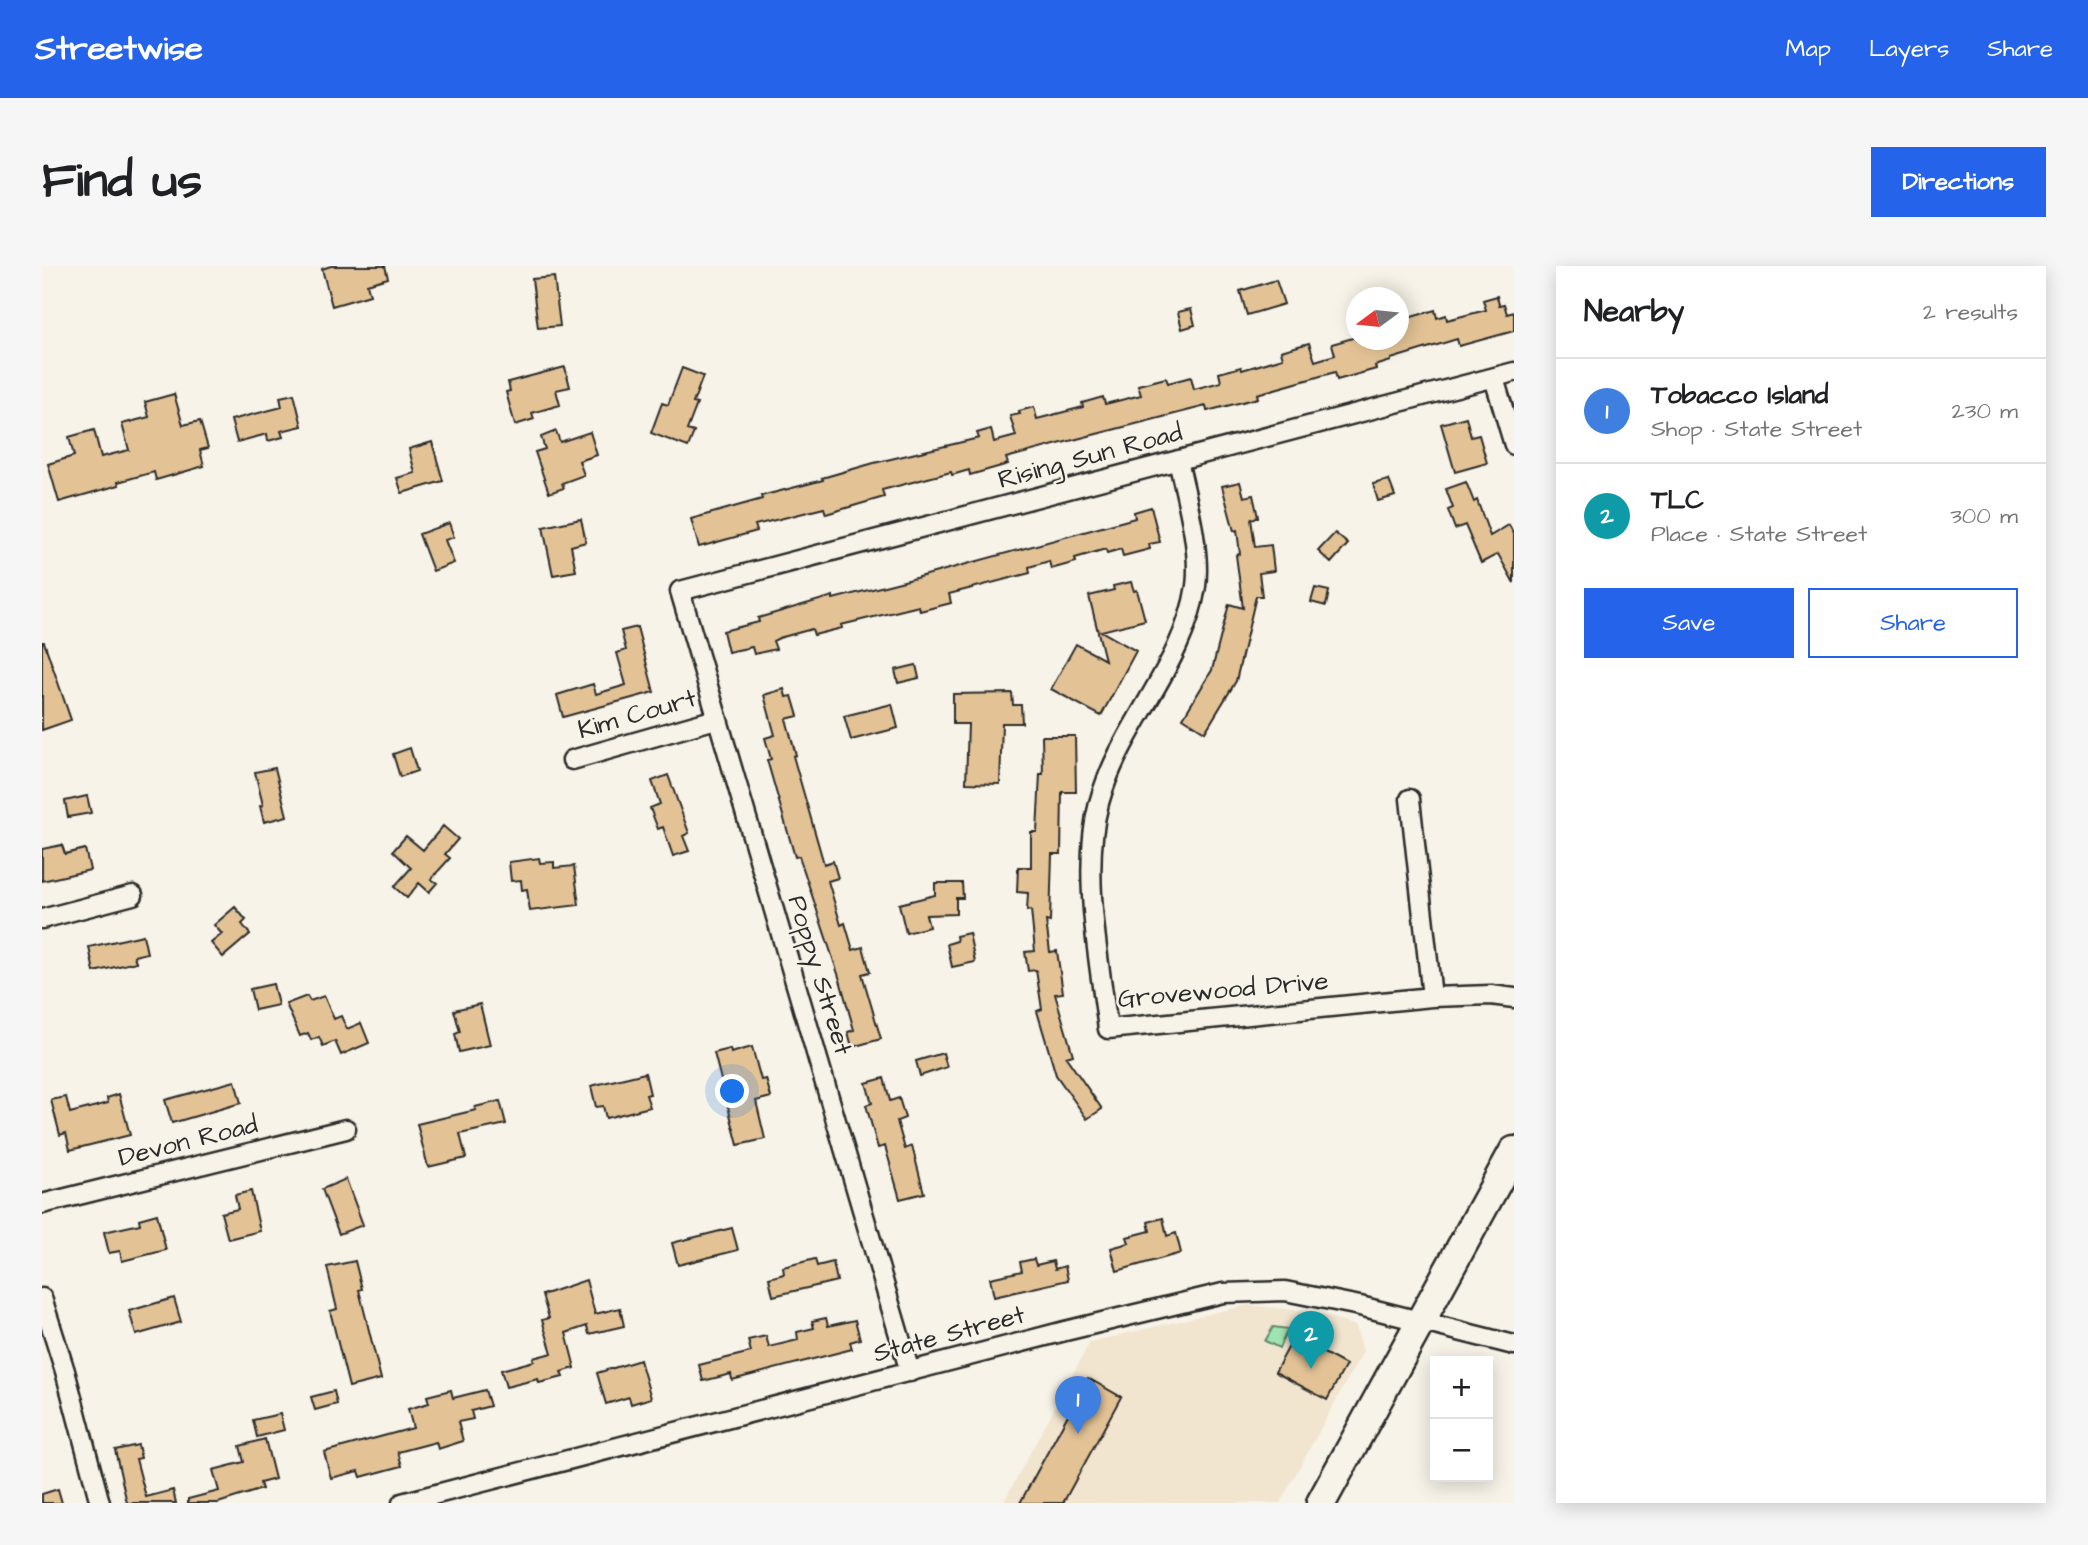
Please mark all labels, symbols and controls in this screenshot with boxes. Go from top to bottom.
text: Streetwise [35,26,203,72]
text: Map [1786,32,1831,66]
text: Layers [1869,32,1949,66]
text: Share [1987,32,2053,66]
button: Directions [1871,147,2046,217]
text: Find us [42,148,202,216]
north arrow [1346,287,1409,350]
text: Nearby [1584,291,1684,333]
text: 2 results [1923,296,2018,328]
text: Tobacco Island [1651,377,1828,413]
text: 1 [1606,395,1608,427]
text: 230 m [1952,395,2018,427]
text: Shop · State Street [1651,413,1862,445]
street label: Rising Sun Road [994,414,1187,500]
text: TLC [1651,482,1704,518]
text: 2 [1600,500,1614,532]
text: 300 m [1950,500,2018,532]
text: Place · State Street [1651,518,1867,550]
button: Save [1584,588,1794,658]
button: Share [1808,588,2018,658]
street label: Kim Court [574,680,701,748]
street label: Poppy Street [777,891,861,1060]
street label: Grovewood Drive [1116,963,1330,1017]
your location [715,1074,749,1108]
street label: Devon Road [115,1106,261,1176]
street label: State Street [869,1296,1029,1372]
pin: 2 [1288,1311,1334,1369]
map controls [1430,1356,1493,1482]
button: + [1430,1356,1493,1419]
pin: 1 [1055,1376,1101,1434]
button: − [1430,1419,1493,1482]

